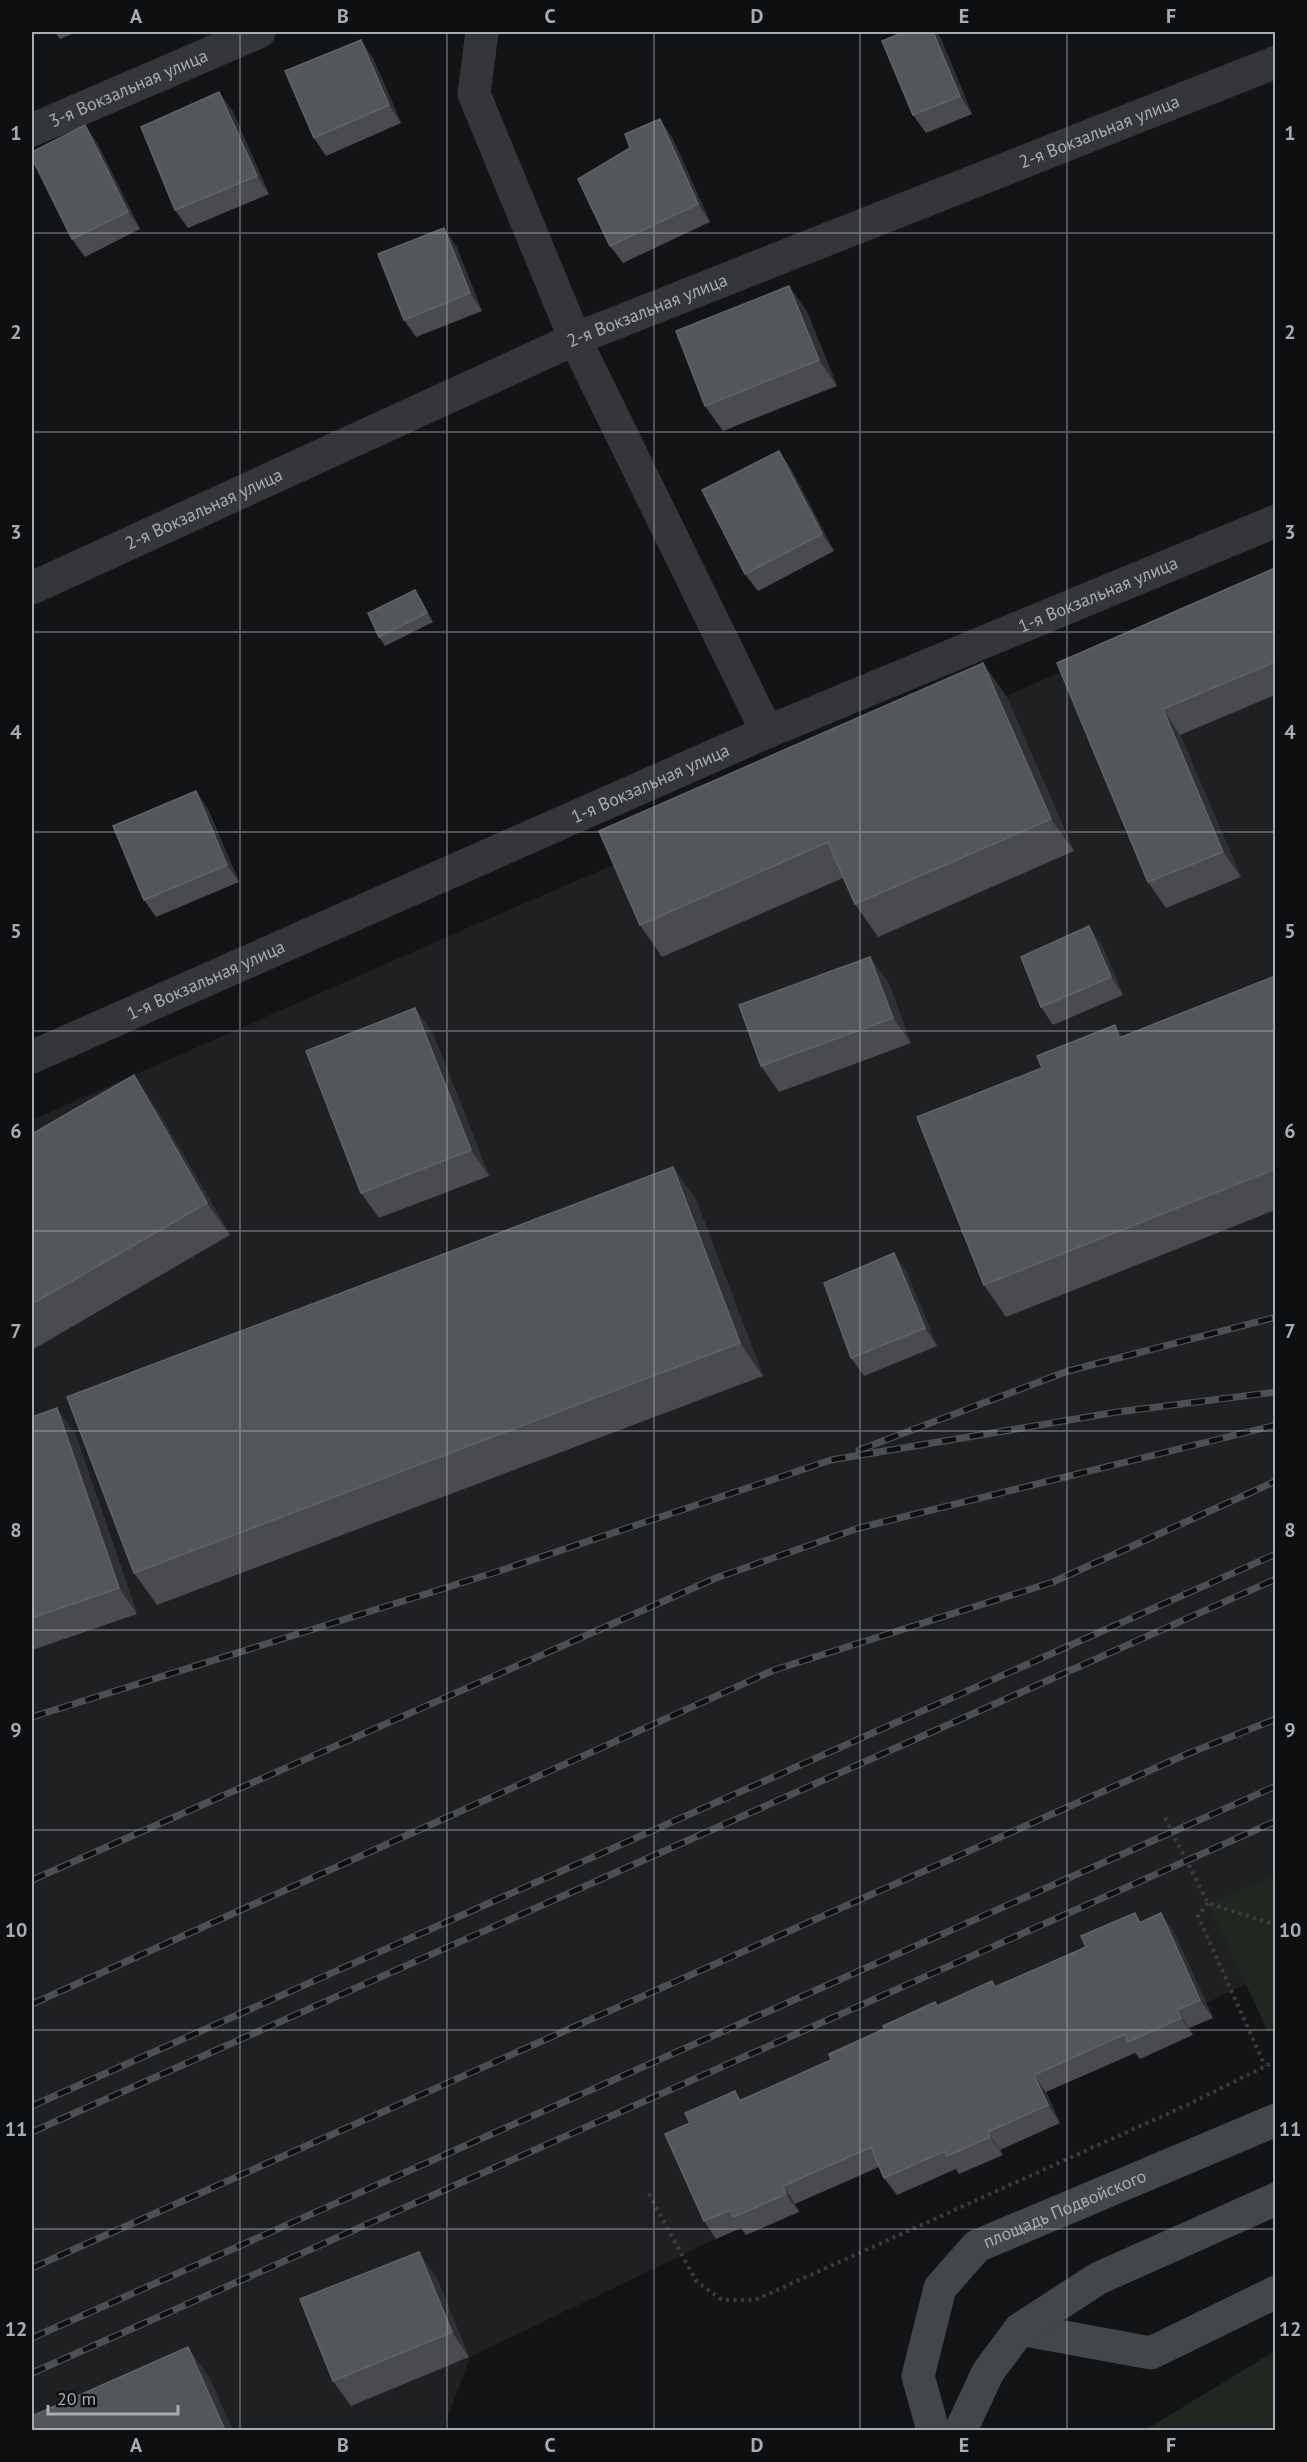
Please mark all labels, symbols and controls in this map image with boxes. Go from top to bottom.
text: A [130,3,143,29]
text: B [337,3,349,29]
text: C [544,3,556,29]
text: D [751,3,764,29]
text: E [959,3,969,29]
text: F [1166,3,1176,29]
street label: 3-я Вокзальная улица [45,44,211,132]
street label: 2-я Вокзальная улица [1015,89,1183,173]
text: 1 [10,120,22,146]
text: 1 [1284,120,1296,146]
street label: 2-я Вокзальная улица [563,268,731,352]
text: 2 [10,319,22,345]
text: 2 [1284,319,1296,345]
street label: 2-я Вокзальная улица [121,463,286,555]
text: 3 [10,519,22,545]
text: 3 [1284,519,1296,545]
street label: 1-я Вокзальная улица [1015,551,1181,638]
text: 4 [10,719,22,745]
text: 4 [1284,719,1296,745]
street label: 1-я Вокзальная улица [567,738,733,828]
text: 5 [10,918,22,944]
text: 5 [1284,918,1296,944]
street label: 1-я Вокзальная улица [123,935,288,1025]
text: 6 [10,1118,22,1144]
text: 6 [1284,1118,1296,1144]
text: 7 [10,1318,22,1344]
text: 7 [1284,1318,1296,1344]
text: 8 [10,1517,22,1543]
text: 8 [1284,1517,1296,1543]
text: 9 [10,1717,22,1743]
text: 9 [1284,1717,1296,1743]
text: 10 [5,1917,27,1943]
text: 10 [1279,1917,1301,1943]
text: 11 [5,2116,27,2142]
text: 11 [1279,2116,1301,2142]
street label: площадь Подвойского [980,2164,1150,2253]
text: 12 [5,2316,27,2342]
text: 12 [1279,2316,1301,2342]
scale bar [48,2378,178,2416]
text: 20 m [57,2387,96,2410]
text: A [130,2432,143,2458]
text: B [337,2432,349,2458]
text: C [544,2432,556,2458]
text: D [751,2432,764,2458]
text: E [959,2432,969,2458]
text: F [1166,2432,1176,2458]

